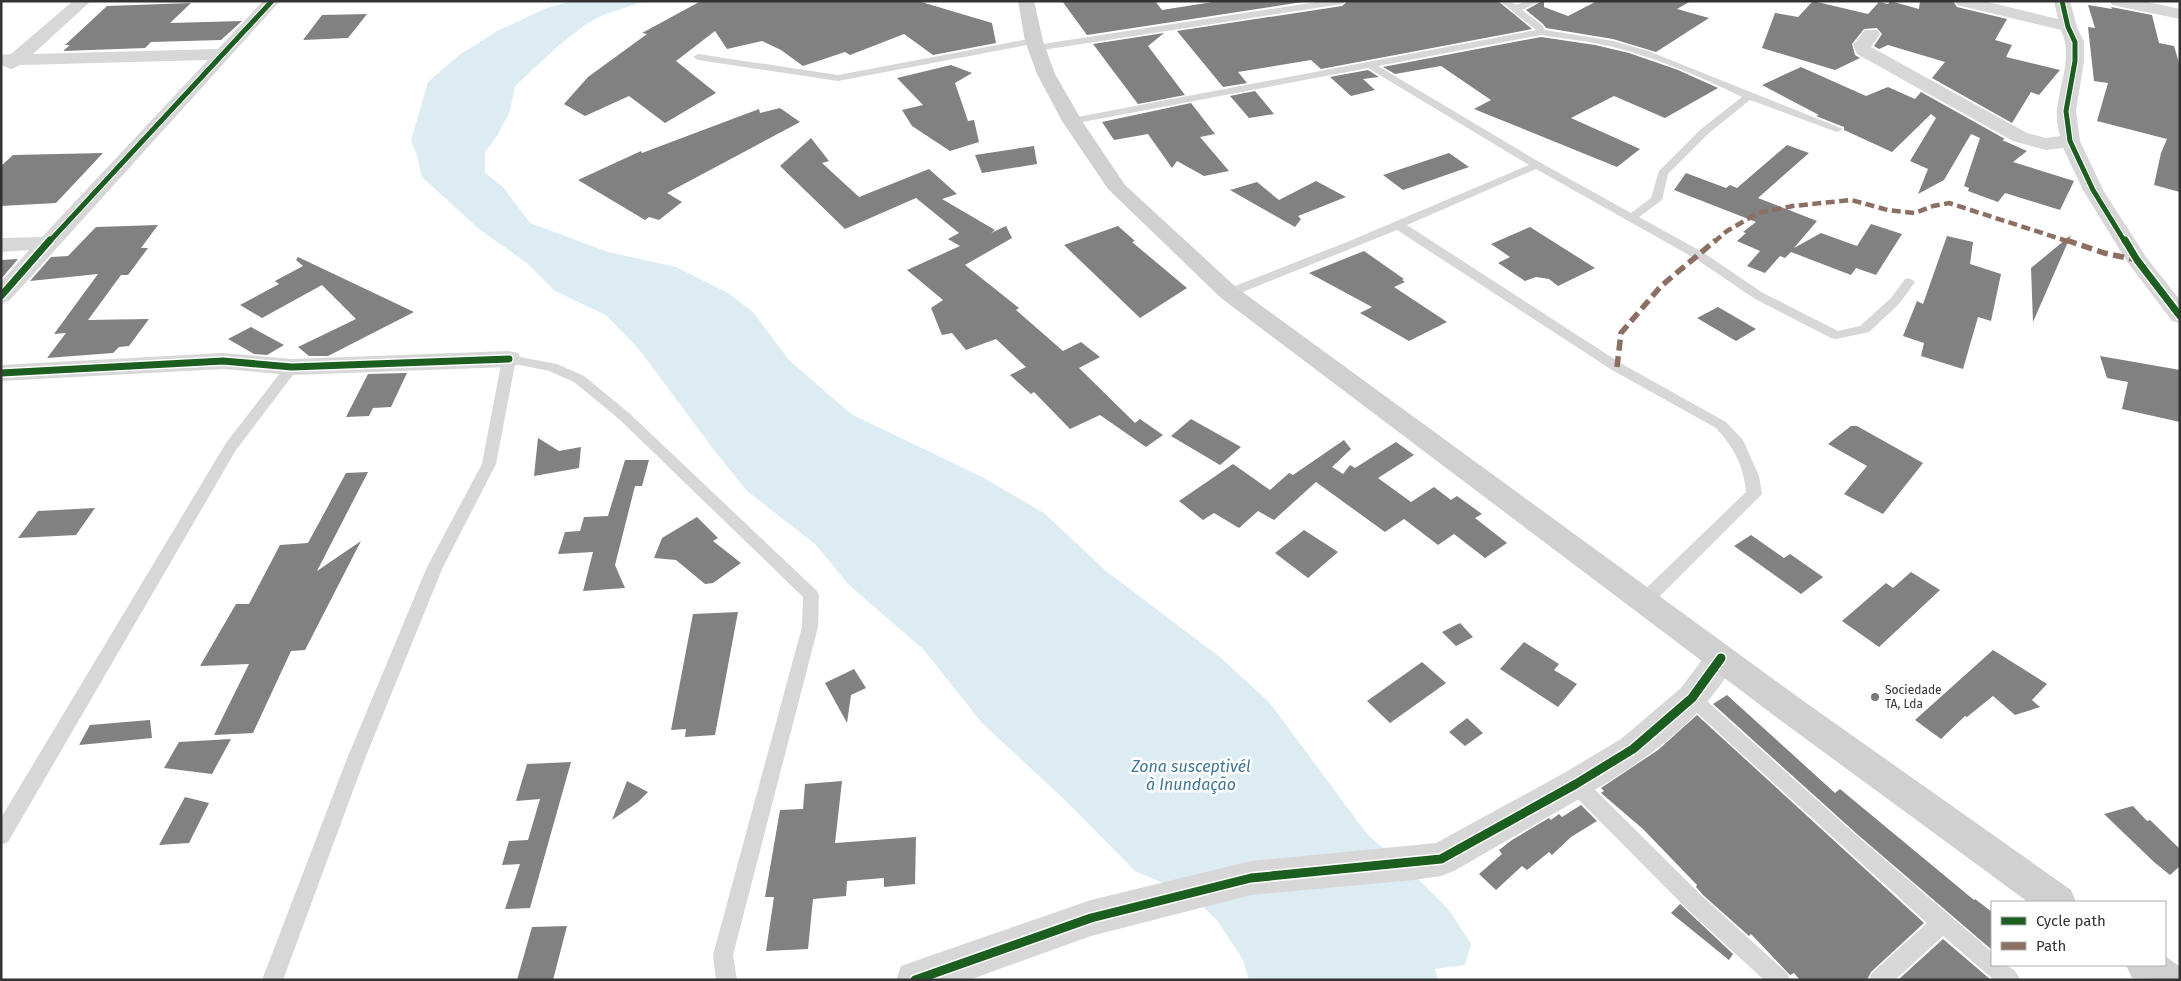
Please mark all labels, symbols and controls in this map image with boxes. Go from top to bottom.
place label: Sociedade TA, Lda [1885,683,1942,711]
marker: Sociedade TA, Lda [1869,691,1881,703]
water label: Zona susceptivél à Inundação [1130,757,1251,795]
legend [1991,901,2166,966]
text: Cycle path [2036,912,2106,930]
text: Path [2036,937,2066,955]

